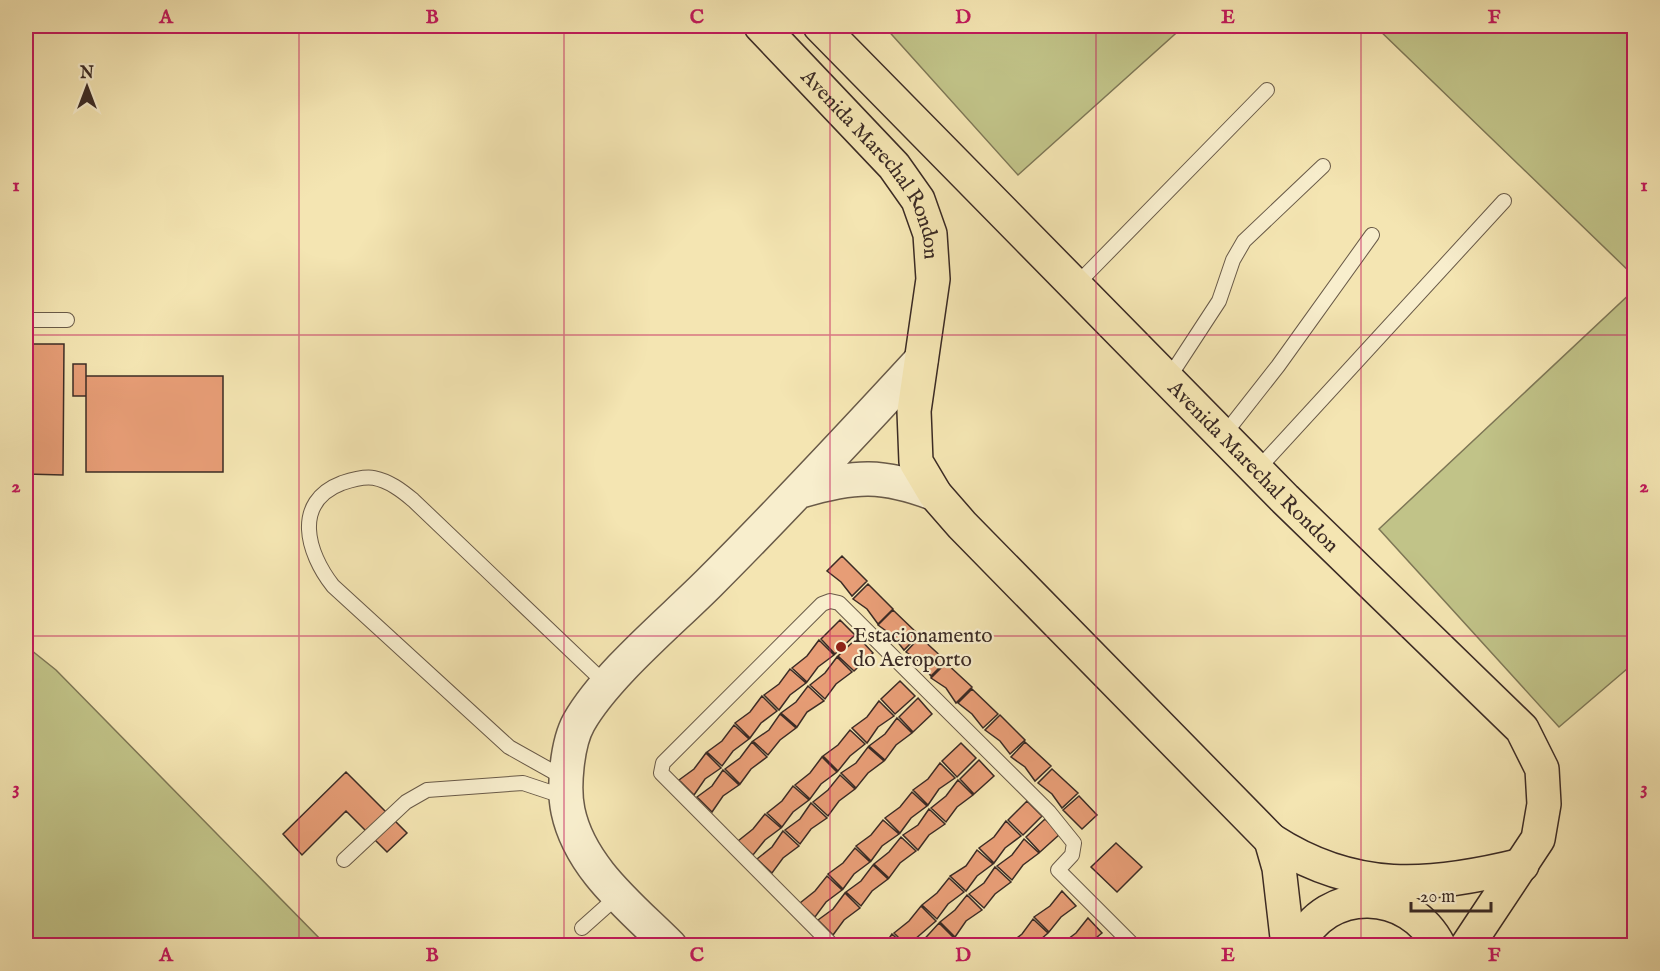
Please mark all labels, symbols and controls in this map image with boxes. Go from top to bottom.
text: A [158,5,174,30]
text: B [425,5,439,30]
text: C [690,5,704,30]
text: D [955,5,971,30]
text: E [1221,5,1235,30]
text: F [1488,5,1501,30]
north arrow [57,57,117,117]
street label: Avenida Marechal Rondon [794,63,944,260]
text: N [79,64,94,84]
text: 1 [12,173,20,198]
text: 1 [1640,173,1648,198]
street label: Avenida Marechal Rondon [1161,375,1344,559]
text: 2 [11,474,21,499]
text: 2 [1639,474,1649,499]
place label: Estacionamento do Aeroporto [853,623,993,674]
marker: Estacionamento do Aeroporto [834,640,848,654]
text: 3 [12,776,20,801]
text: 3 [1640,776,1648,801]
scale bar [1411,875,1490,913]
text: 20 m [1420,886,1455,909]
text: A [158,943,174,968]
text: B [425,943,439,968]
text: C [690,943,704,968]
text: D [955,943,971,968]
text: E [1221,943,1235,968]
text: F [1488,943,1501,968]

